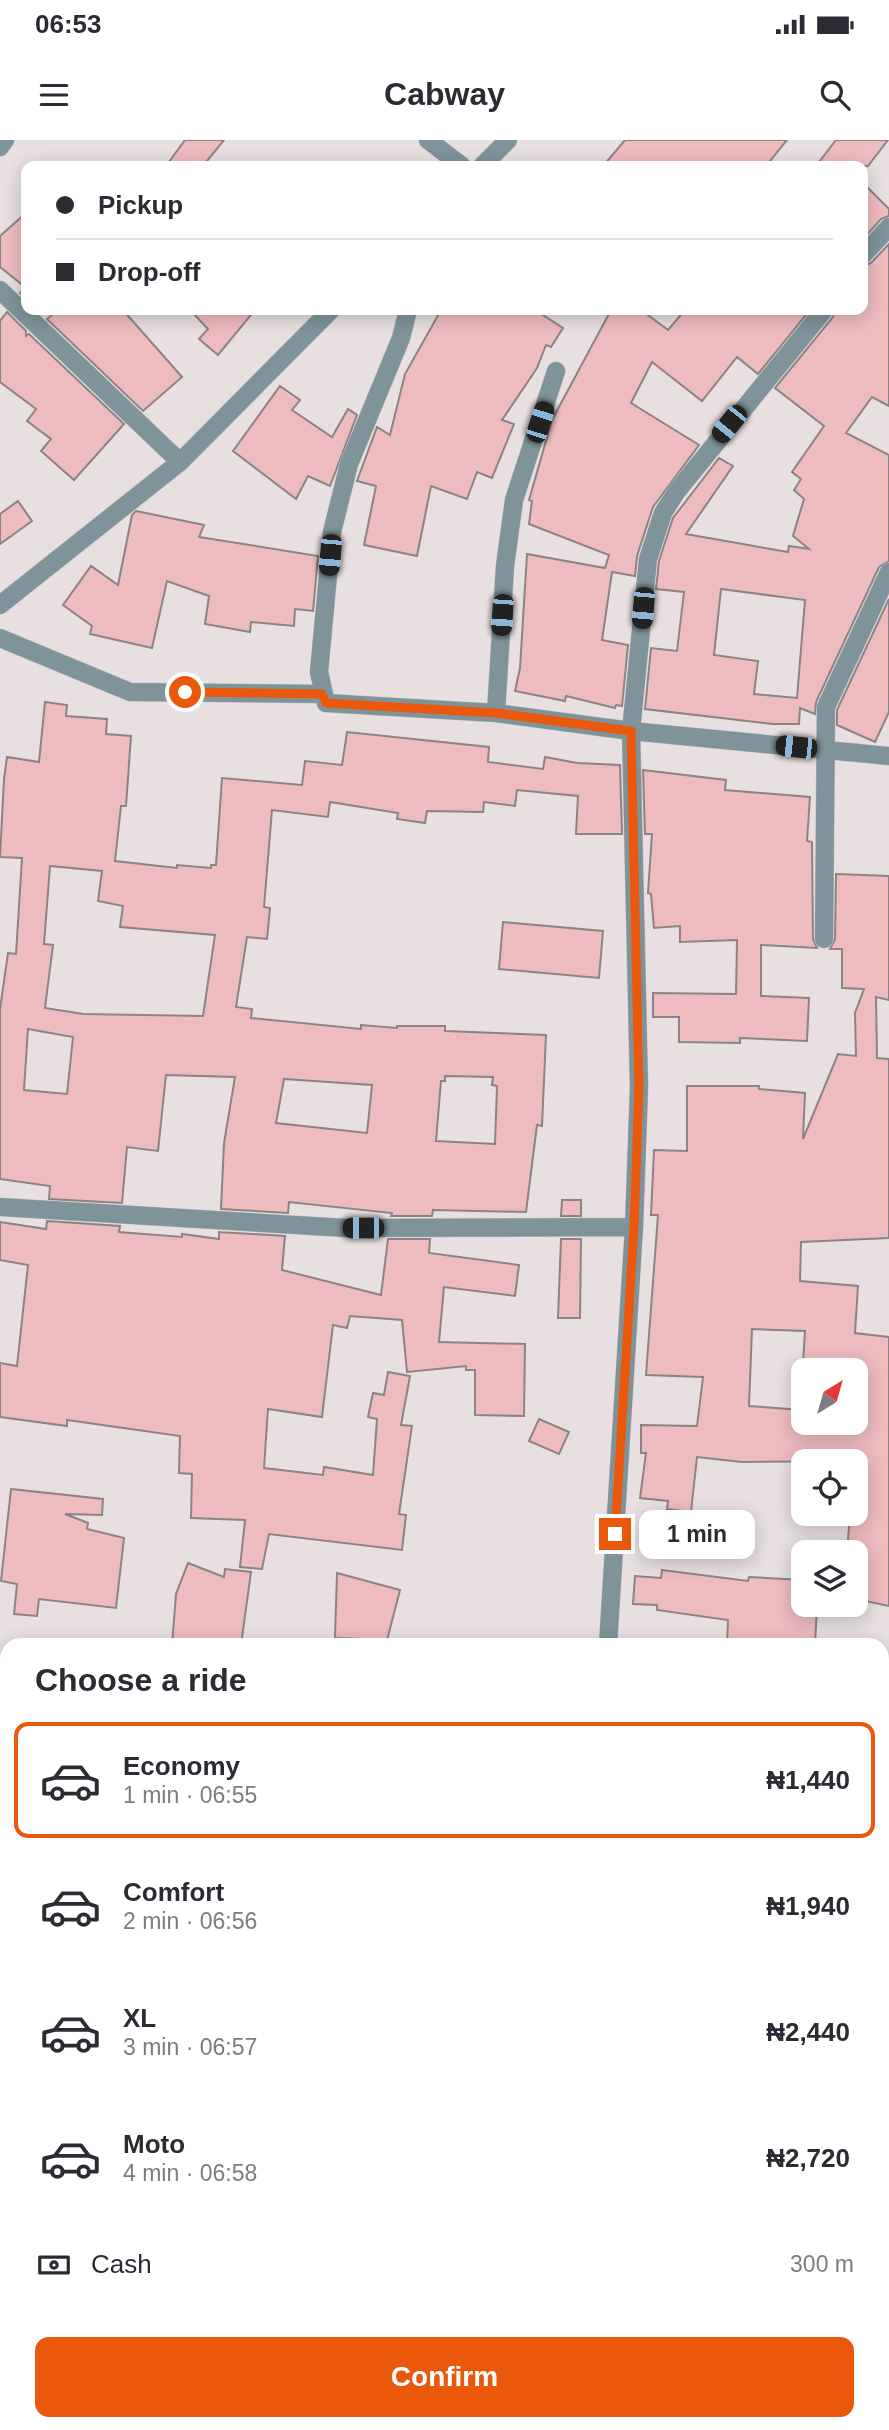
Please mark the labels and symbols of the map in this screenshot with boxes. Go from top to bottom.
car [524,399,557,445]
car [708,401,751,447]
car [318,533,343,577]
car [631,586,656,630]
car [491,593,514,637]
route start [169,676,201,708]
car [775,734,818,760]
car [343,1218,385,1239]
north arrow [791,1358,868,1435]
callout: 1 min [640,1510,755,1558]
route end [599,1518,631,1550]

